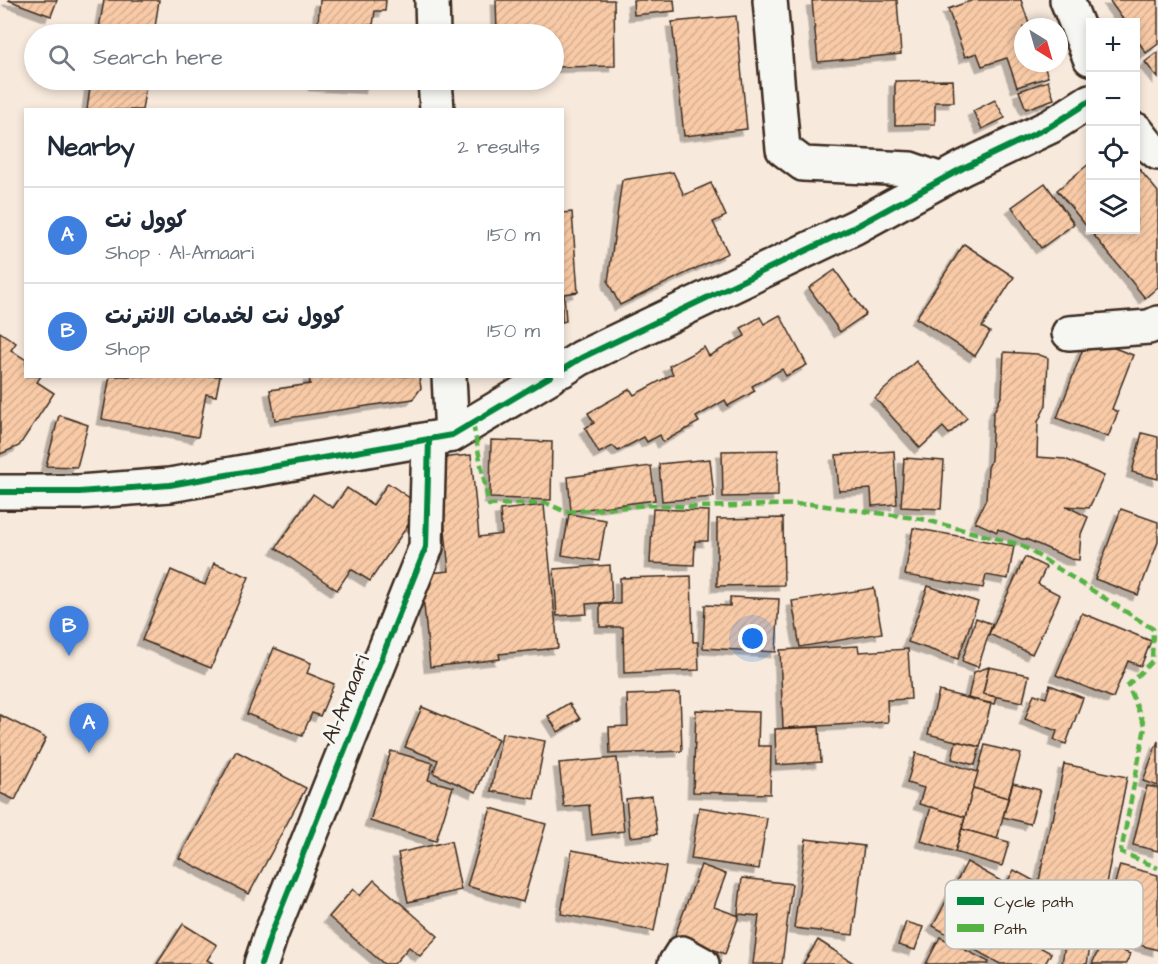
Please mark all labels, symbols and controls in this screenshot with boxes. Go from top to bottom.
north arrow [1014,18,1068,72]
map controls [1086,18,1140,234]
button: + [1086,18,1140,72]
search box [24,24,564,90]
icon: search [45,41,78,74]
text: Search here [93,42,223,73]
button: − [1086,72,1140,126]
button: locate [1086,126,1140,180]
text: Nearby [48,129,135,165]
text: 2 results [457,133,540,161]
button: layers [1086,180,1140,234]
text: كوول نت [105,205,187,236]
text: A [61,221,74,249]
text: 150 m [487,221,540,249]
text: Shop · Al-Amaari [105,239,254,267]
text: كوول نت لخدمات الانترنت [105,301,344,332]
text: B [60,317,75,345]
text: 150 m [487,317,540,345]
text: Shop [105,335,150,363]
pin: B [50,606,88,656]
your location [738,624,767,653]
street label: Al-Amaari [314,650,378,748]
pin: A [70,704,109,753]
legend [945,880,1143,949]
text: Cycle path [994,891,1073,914]
text: Path [994,918,1027,940]

